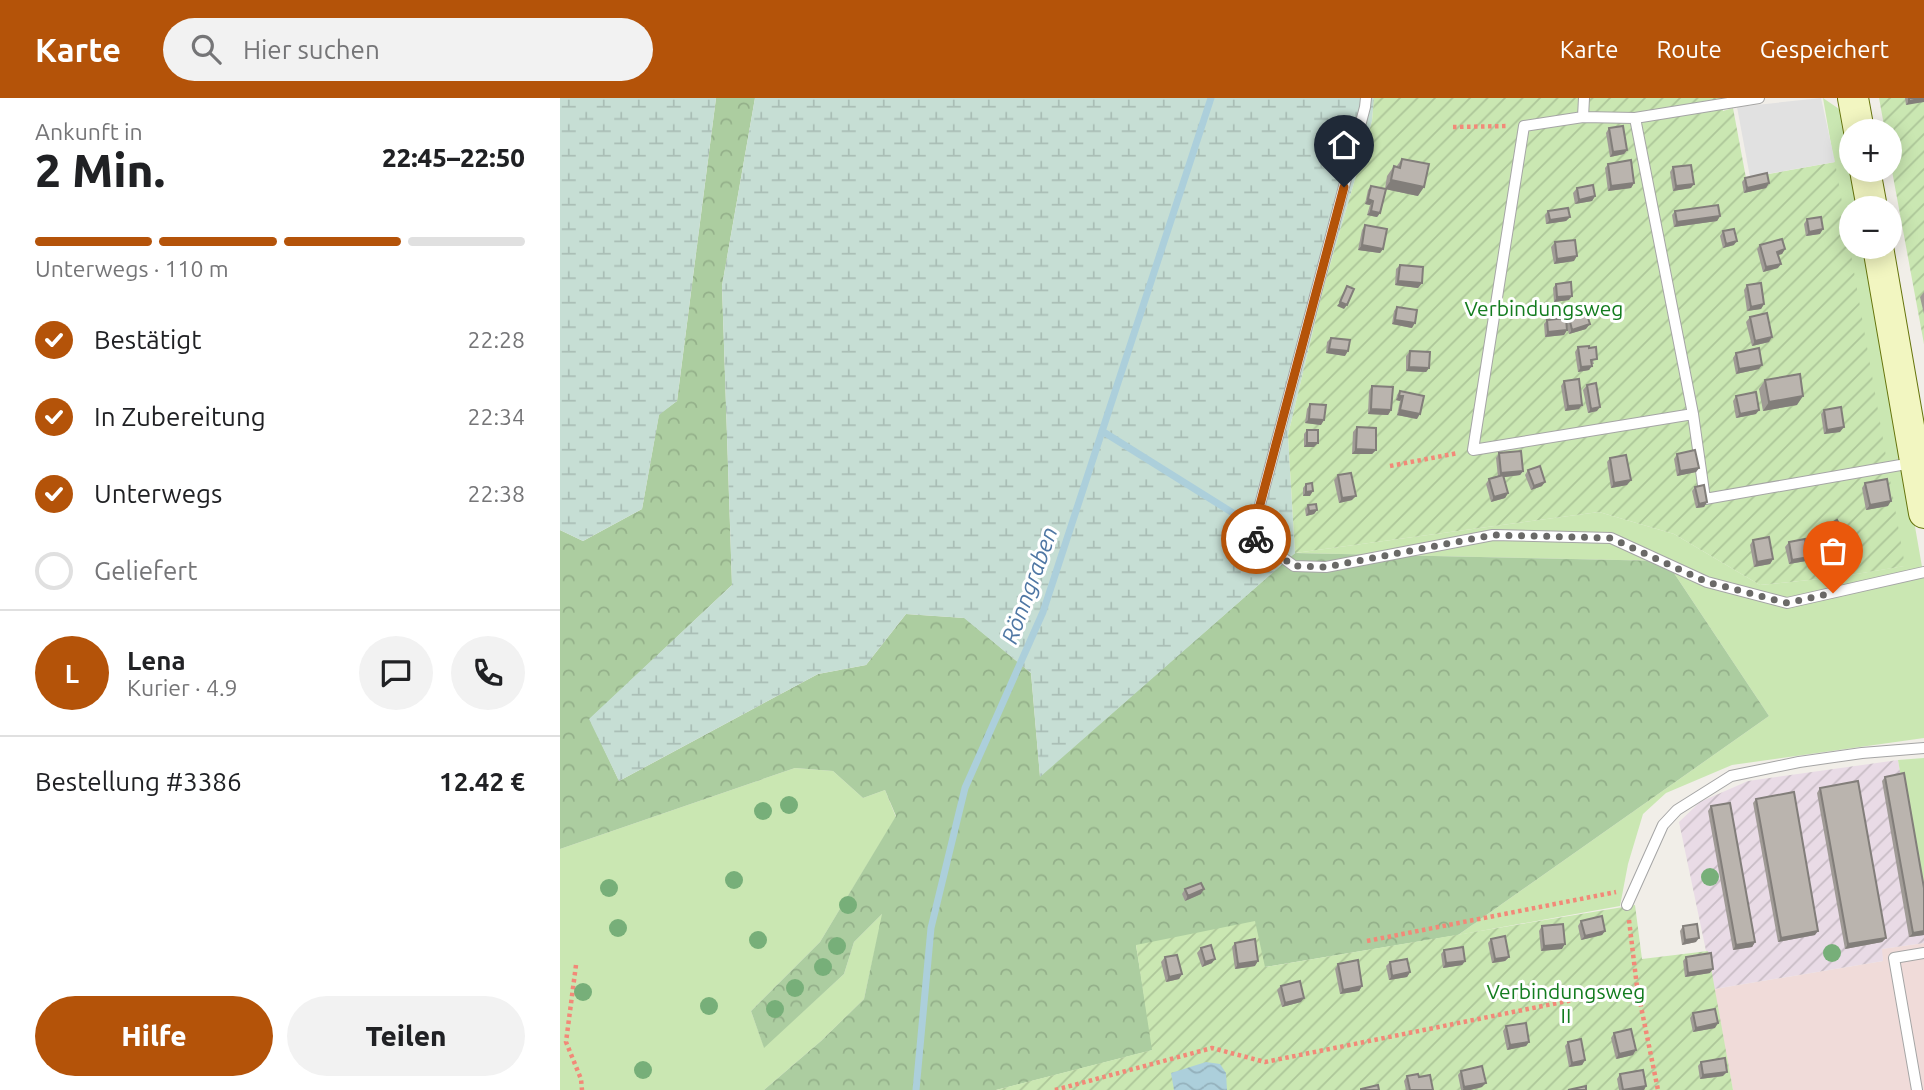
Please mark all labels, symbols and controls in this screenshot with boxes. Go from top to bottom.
search box [163,18,653,81]
icon: search [187,30,225,68]
text: Karte [35,31,121,68]
text: Hier suchen [243,35,380,64]
text: Karte [1560,36,1618,63]
text: Route [1656,36,1722,63]
text: Gespeichert [1760,36,1889,63]
pin [1314,115,1374,187]
text: Ankunft in [35,119,143,144]
map controls [1839,119,1902,259]
button: + [1839,119,1902,182]
icon: home [1325,126,1363,164]
text: 22:45–22:50 [382,143,525,172]
text: 2 Min. [35,144,165,196]
button: − [1839,196,1902,259]
text: Unterwegs · 110 m [35,256,229,281]
park label: Verbindungsweg [1465,296,1623,320]
icon: check [35,321,73,359]
text: Bestätigt [94,325,201,354]
text: 22:28 [467,327,525,352]
icon: check [35,398,73,436]
text: In Zubereitung [94,402,266,431]
text: 22:34 [467,404,525,429]
icon: check [35,475,73,513]
text: Unterwegs [94,479,222,508]
text: 22:38 [467,481,525,506]
courier [1221,504,1291,574]
icon: bike [1237,520,1275,558]
pin [1803,521,1863,593]
water label: Rönngraben [996,523,1062,647]
icon: bag [1814,532,1852,570]
text: Geliefert [94,556,197,585]
button: chat [359,636,433,710]
button: phone [451,636,525,710]
text: Lena [127,646,186,675]
text: L [65,659,79,688]
text: Kurier · 4.9 [127,675,238,700]
text: Bestellung #3386 [35,767,242,796]
text: 12.42 € [439,767,525,796]
park label: Verbindungsweg II [1487,979,1645,1027]
button: Hilfe [35,996,273,1076]
button: Teilen [287,996,525,1076]

